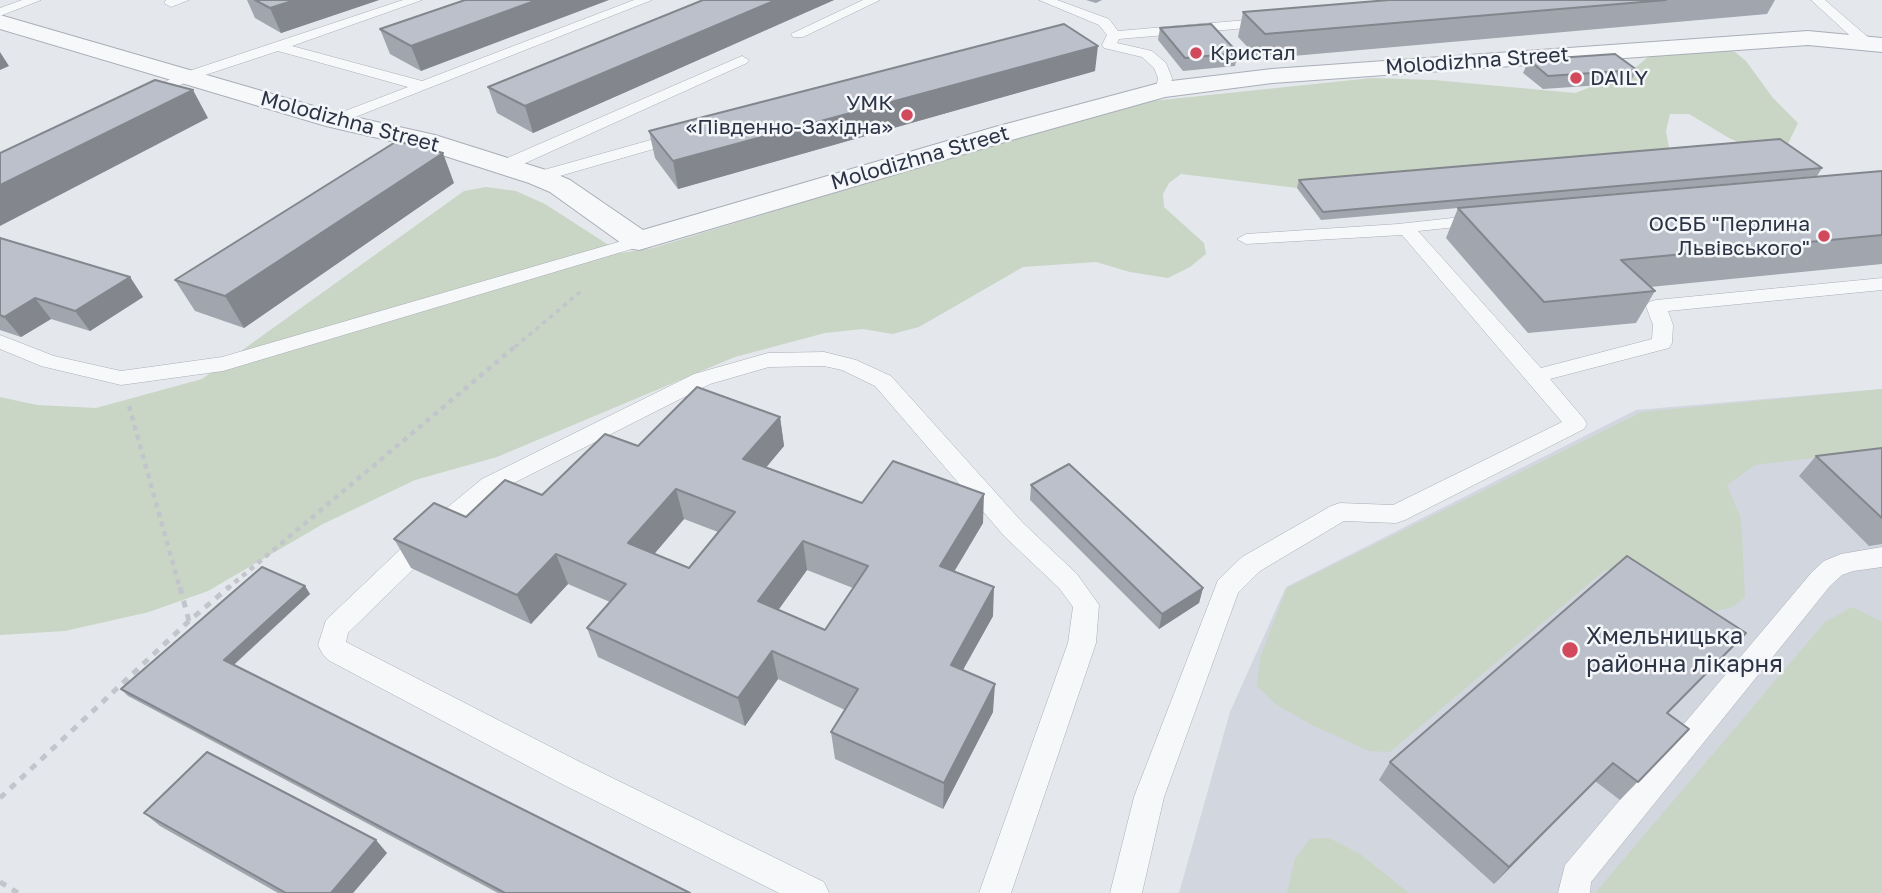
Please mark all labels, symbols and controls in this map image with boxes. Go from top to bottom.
place label: Кристал [1210,40,1296,66]
street label: Molodizhna Street [1384,42,1570,80]
marker: Кристал [1188,45,1204,61]
place label: DAILY [1590,65,1648,91]
marker: DAILY [1568,70,1584,86]
street label: Molodizhna Street [258,86,442,158]
place label: УМК «Південно-Західна» [686,90,893,140]
marker: УМК «Південно-Західна» [899,107,915,123]
street label: Molodizhna Street [828,121,1012,195]
place label: ОСББ "Перлина Львівського" [1648,211,1810,261]
marker: ОСББ "Перлина Львівського" [1816,228,1832,244]
place label: Хмельницька районна лікарня [1586,622,1783,678]
marker: Хмельницька районна лікарня [1560,640,1580,660]

